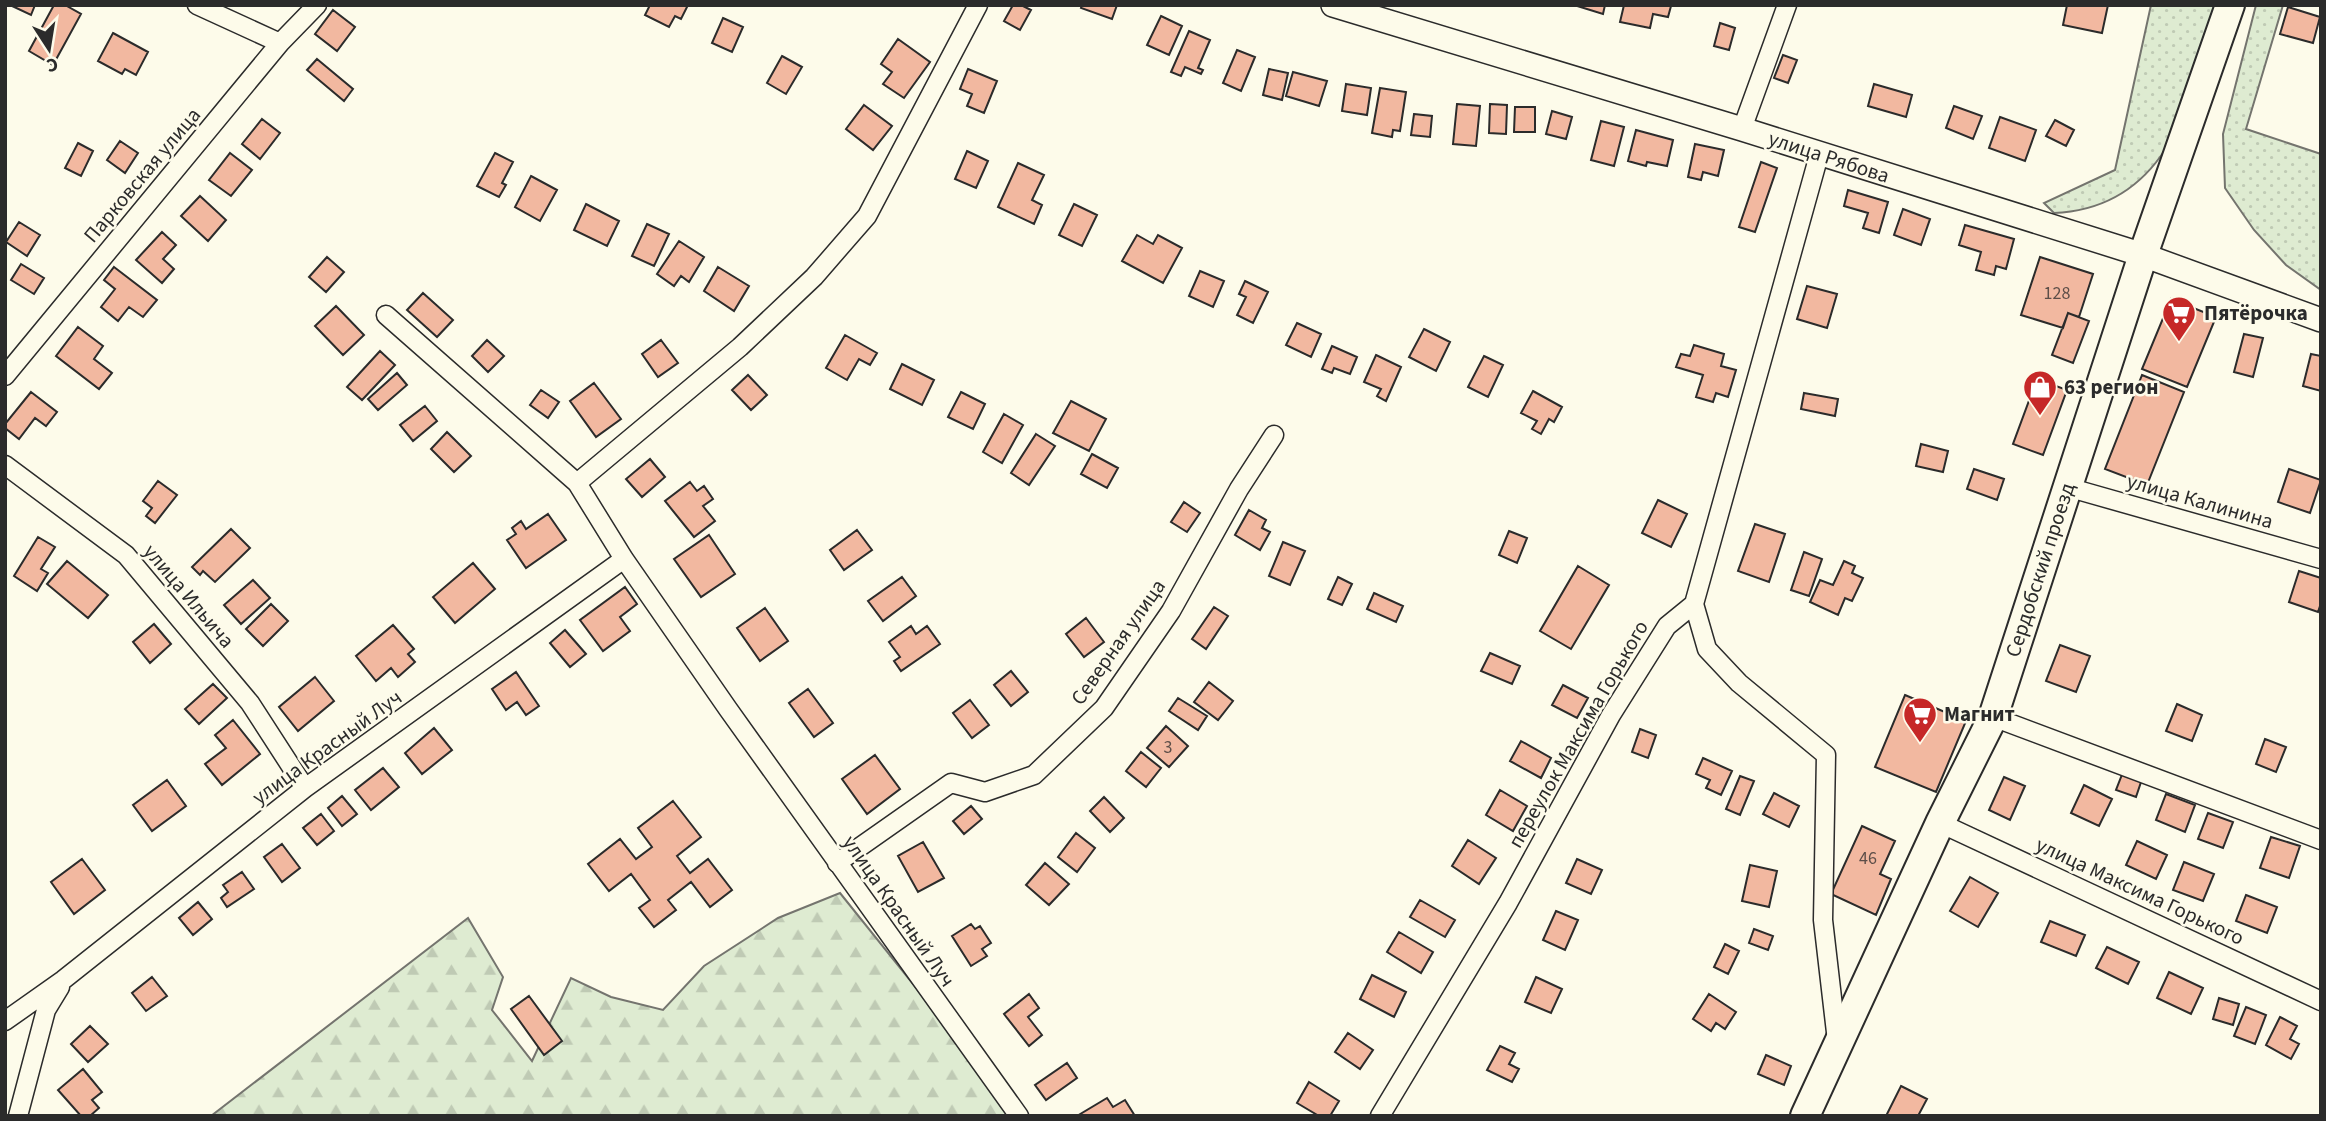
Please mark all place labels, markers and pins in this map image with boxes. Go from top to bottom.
supermarket icon: Пятёрочка [2160,294,2198,343]
place label: Пятёрочка [2204,298,2308,328]
shop icon: 63 регион [2021,368,2059,417]
place label: 63 регион [2064,372,2158,402]
supermarket icon: Магнит [1901,695,1939,744]
place label: Магнит [1944,699,2015,729]

